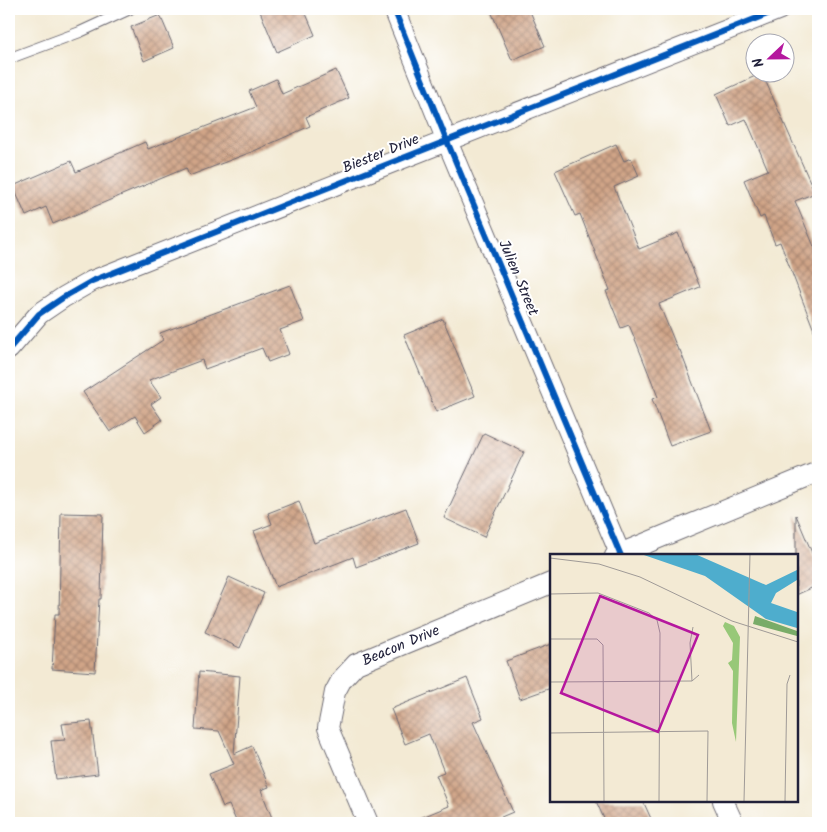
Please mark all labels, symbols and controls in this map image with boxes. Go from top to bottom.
north arrow [744,32,794,82]
text: N [747,54,771,71]
street label: Biester Drive [339,128,423,180]
street label: Julien Street [491,236,545,320]
inset map [550,554,797,802]
street label: Beacon Drive [359,619,444,673]

